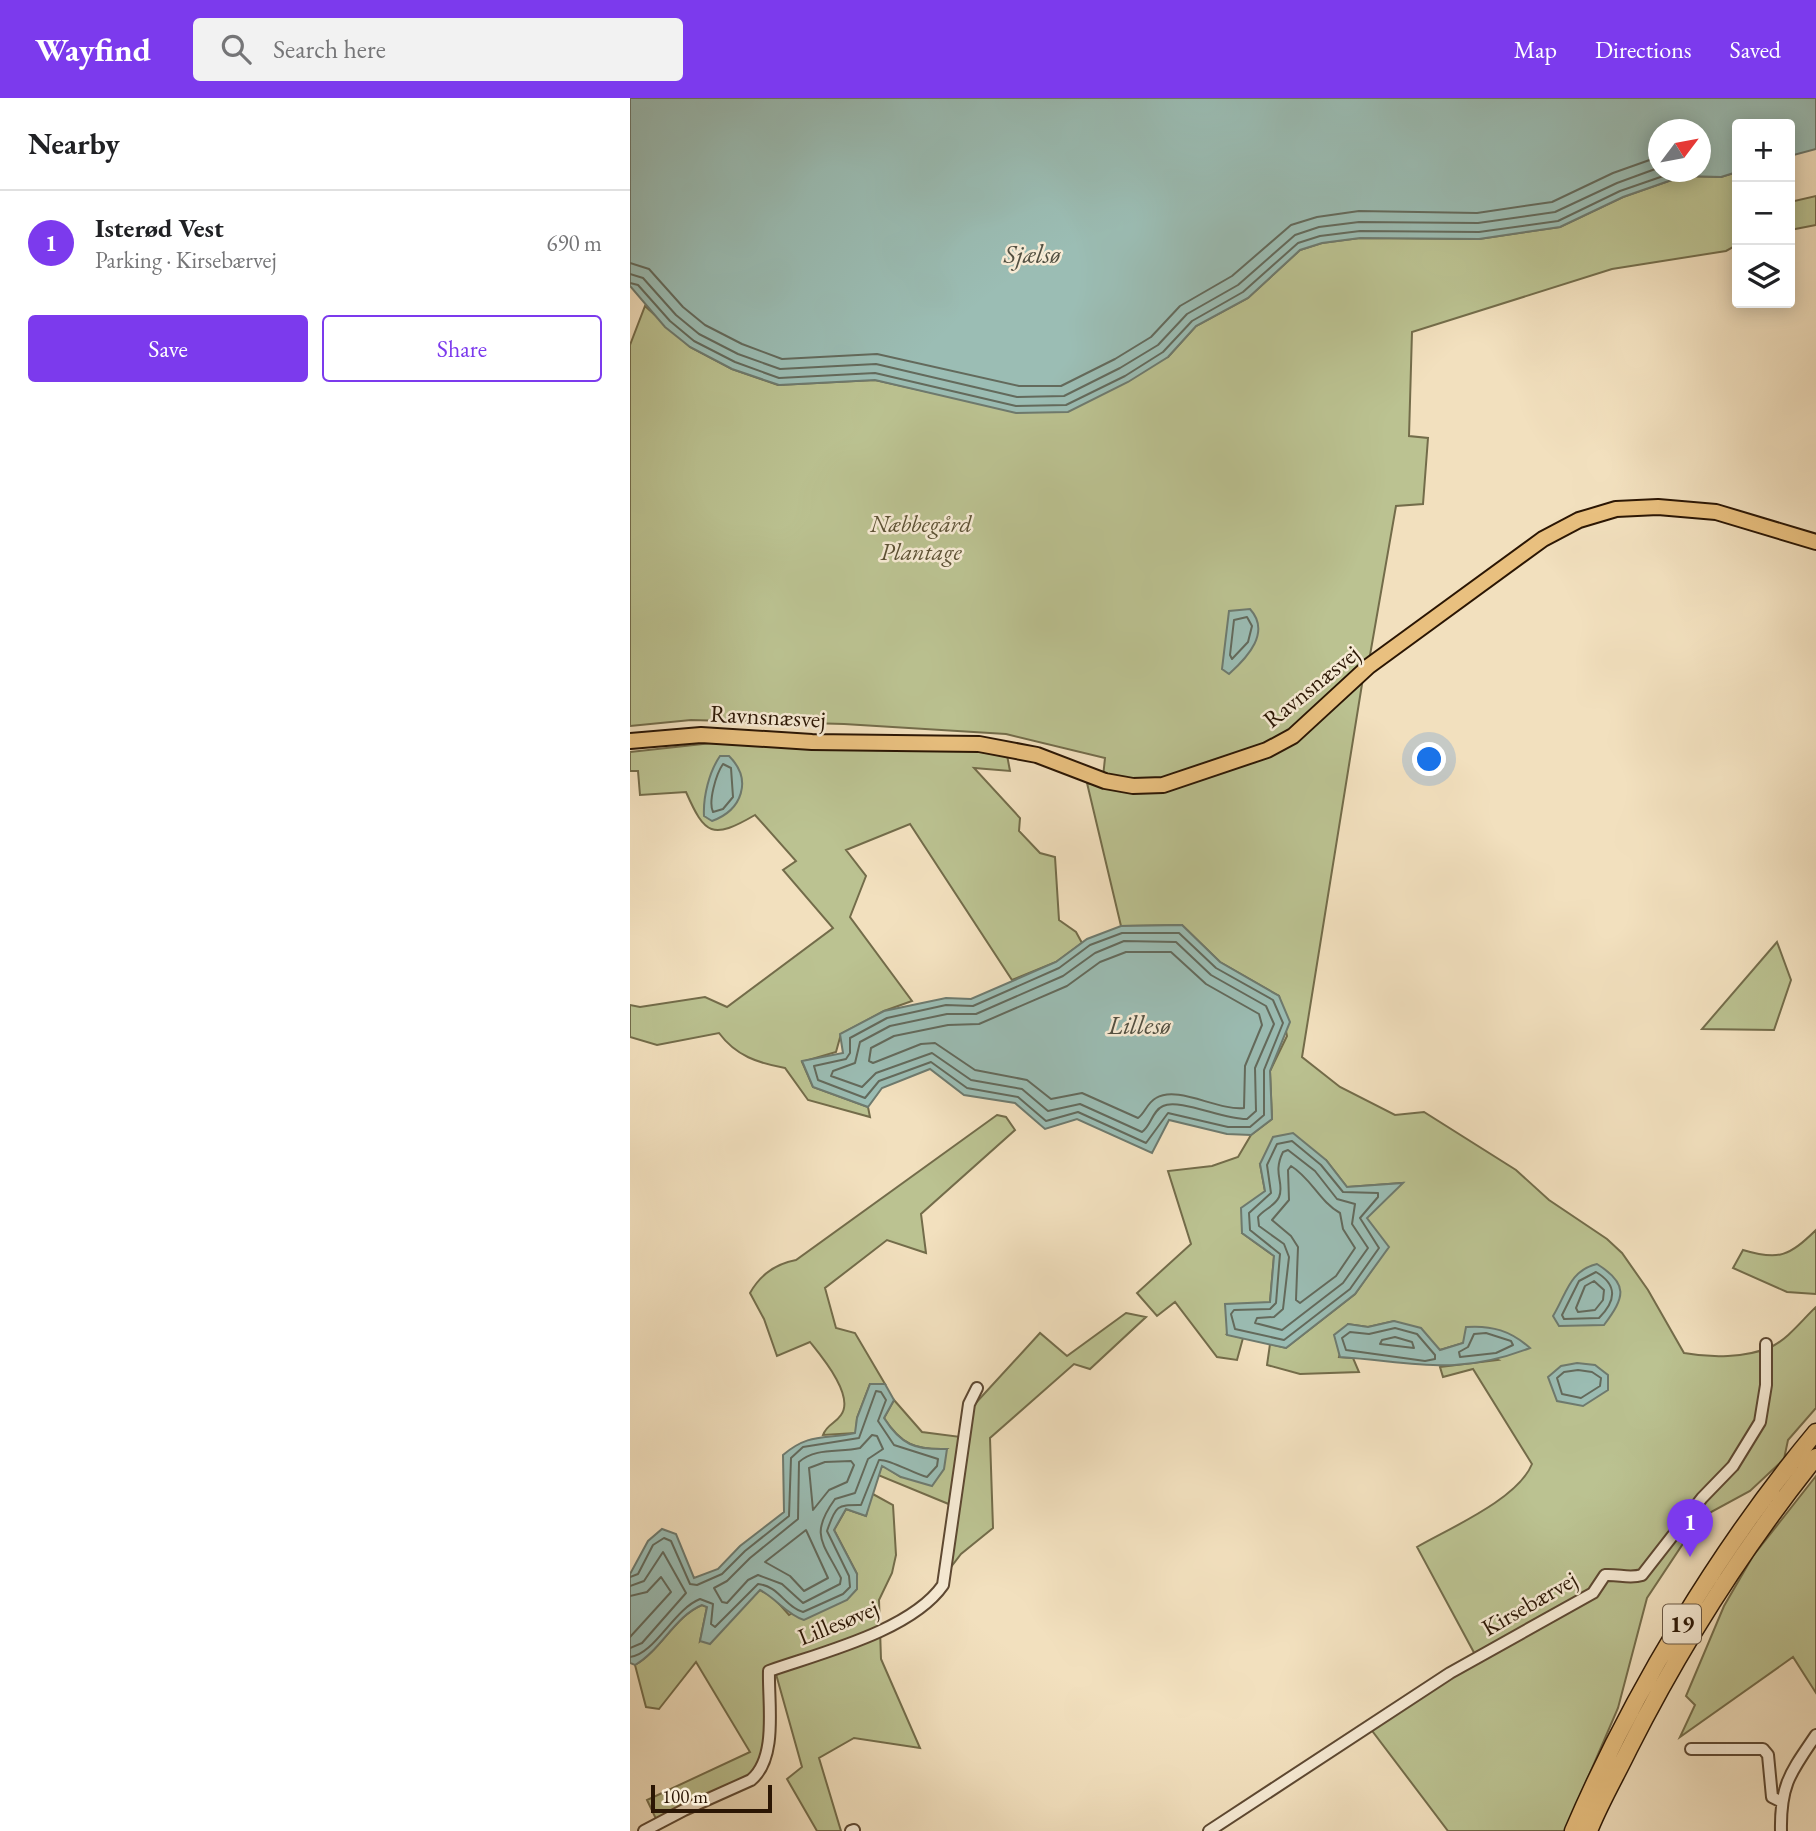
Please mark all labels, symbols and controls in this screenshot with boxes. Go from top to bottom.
search box [193,18,683,81]
text: Wayfind [35,28,151,71]
icon: search [217,30,255,68]
text: Search here [273,32,386,66]
text: Map [1514,34,1557,65]
text: Directions [1595,34,1692,65]
text: Saved [1730,34,1781,65]
north arrow [1648,119,1711,182]
map controls [1732,119,1795,308]
button: + [1732,119,1795,182]
text: Nearby [28,124,120,163]
button: − [1732,182,1795,245]
text: Isterød Vest [95,211,224,245]
text: 1 [45,228,57,258]
text: 690 m [546,228,602,258]
water label: Sjælsø [1003,237,1061,271]
text: Parking · Kirsebærvej [95,245,277,275]
button: layers [1732,245,1795,308]
button: Save [28,315,308,382]
button: Share [322,315,602,382]
park label: Næbbegård Plantage [869,508,973,567]
street label: Ravnsnæsvej [1256,638,1366,734]
street label: Ravnsnæsvej [709,697,827,735]
your location [1412,742,1446,776]
water label: Lillesø [1107,1008,1171,1042]
pin: 1 [1667,1499,1713,1557]
street label: Kirsebærvej [1476,1563,1582,1643]
street label: Lillesøvej [793,1592,883,1652]
road number: 19 [1663,1604,1701,1644]
scale bar [651,1782,772,1814]
text: 100 m [662,1784,708,1809]

